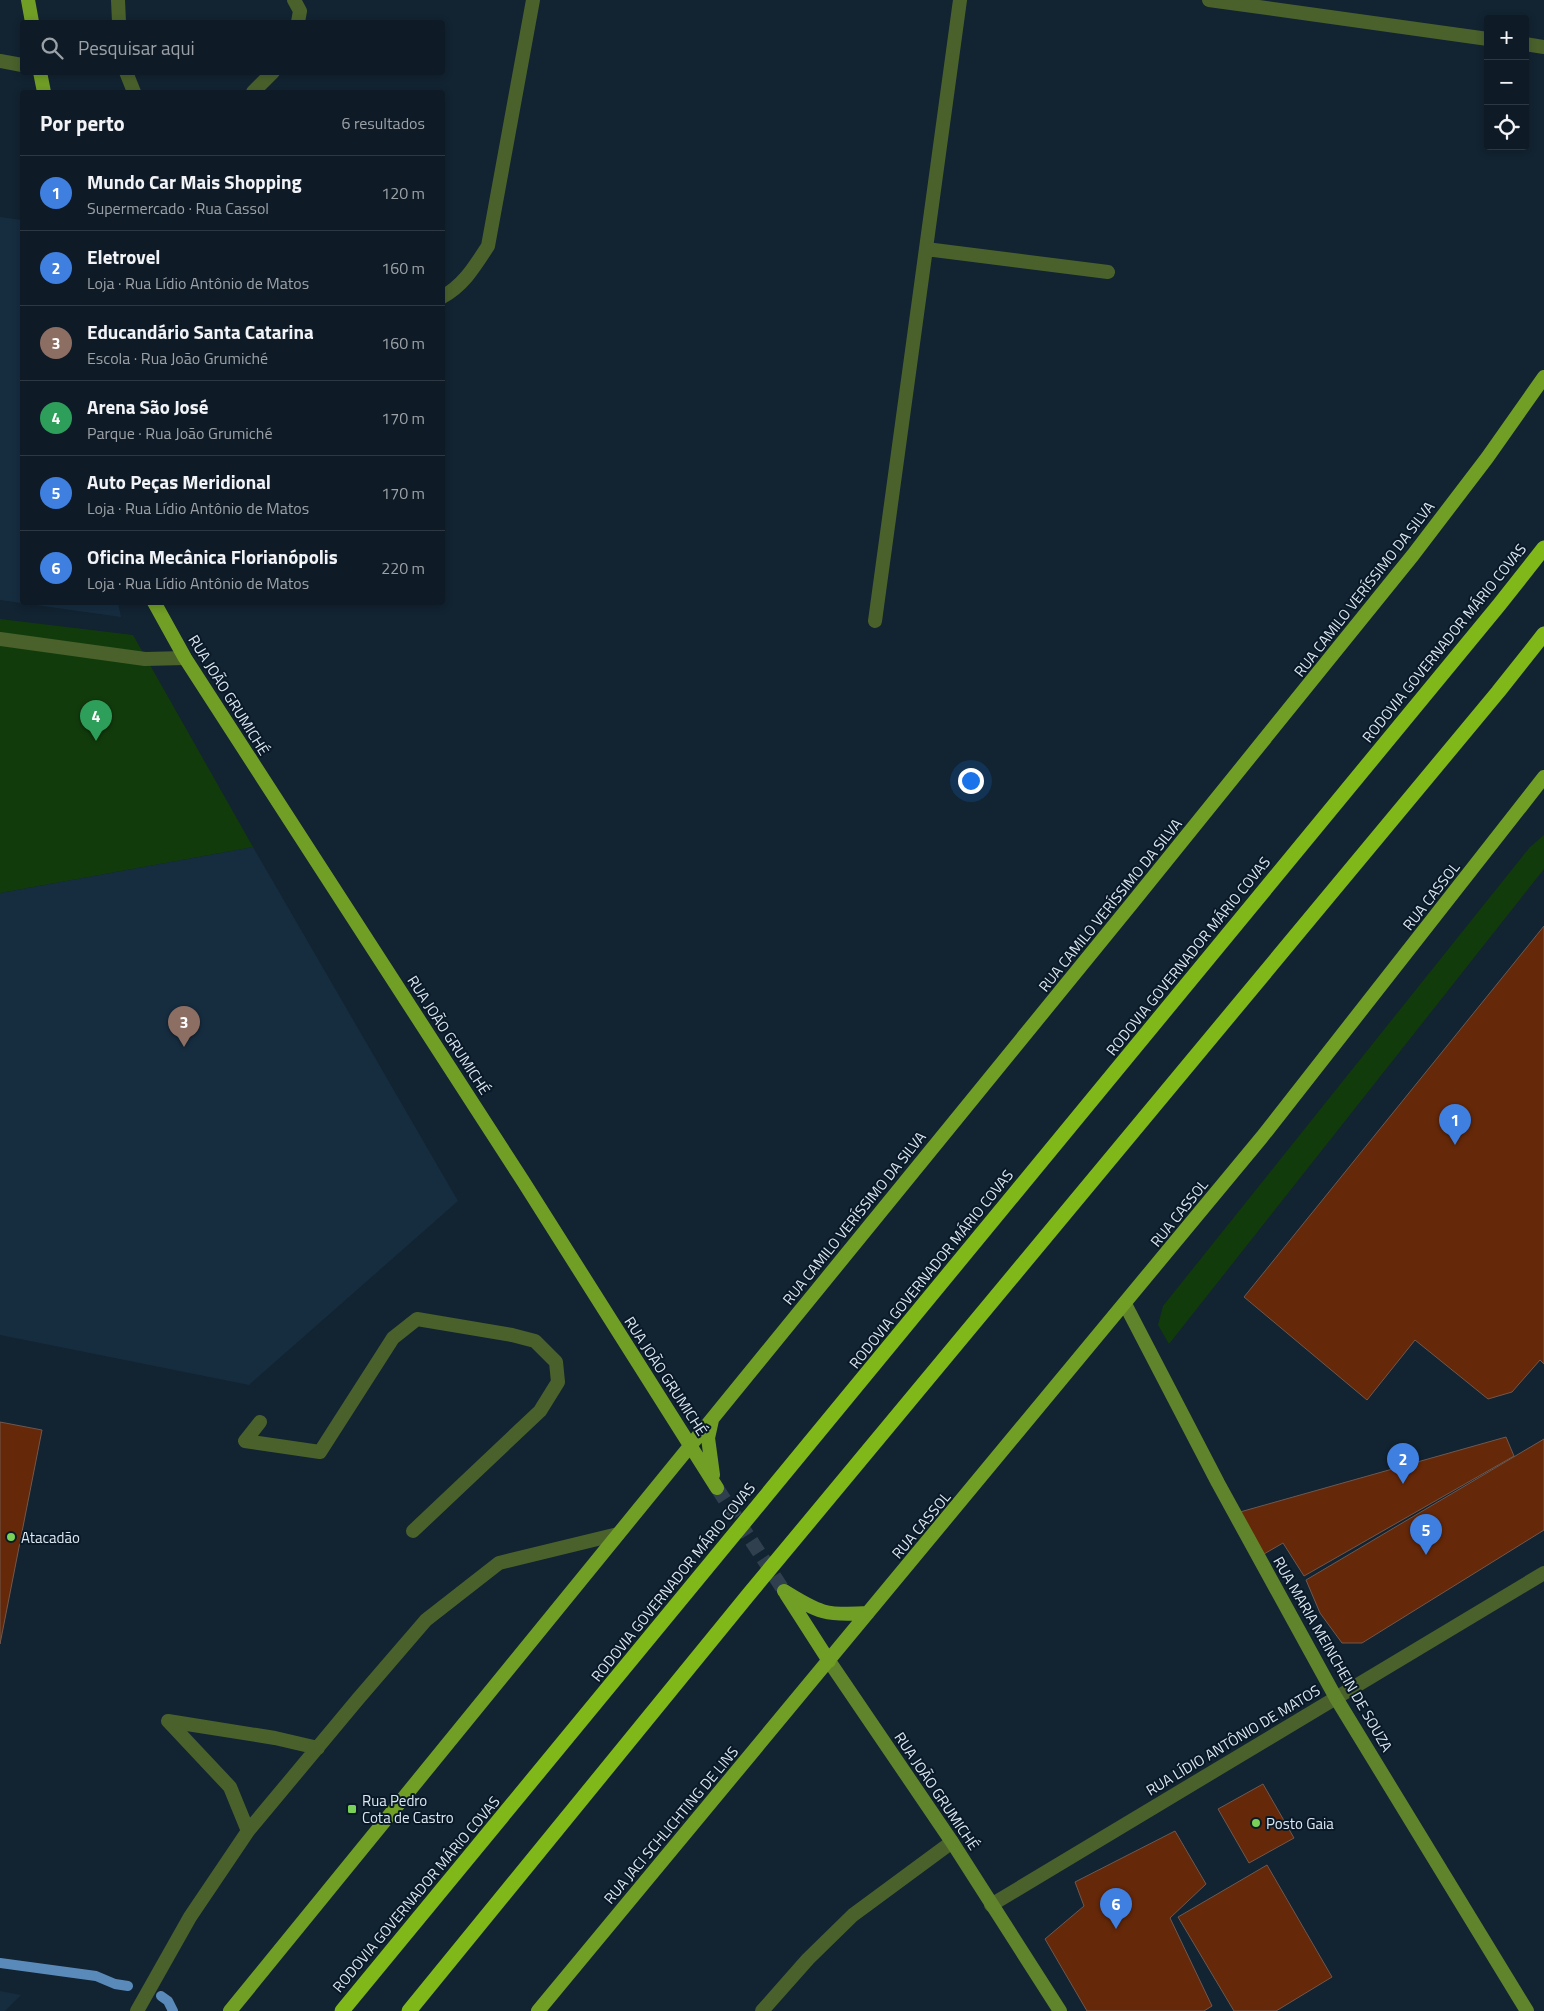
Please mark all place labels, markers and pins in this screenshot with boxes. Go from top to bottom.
pin: 4 [80,700,112,741]
pin: 3 [168,1006,200,1047]
pin: 1 [1439,1104,1471,1145]
pin: 2 [1387,1443,1419,1484]
pin: 5 [1410,1514,1442,1555]
place label: Atacadão [21,1526,80,1549]
marker: Atacadão [5,1531,17,1543]
place label: Rua Pedro Cota de Castro [362,1789,454,1829]
marker: Rua Pedro Cota de Castro [346,1803,358,1815]
place label: Posto Gaia [1266,1812,1334,1835]
marker: Posto Gaia [1250,1817,1262,1829]
pin: 6 [1100,1888,1132,1929]

